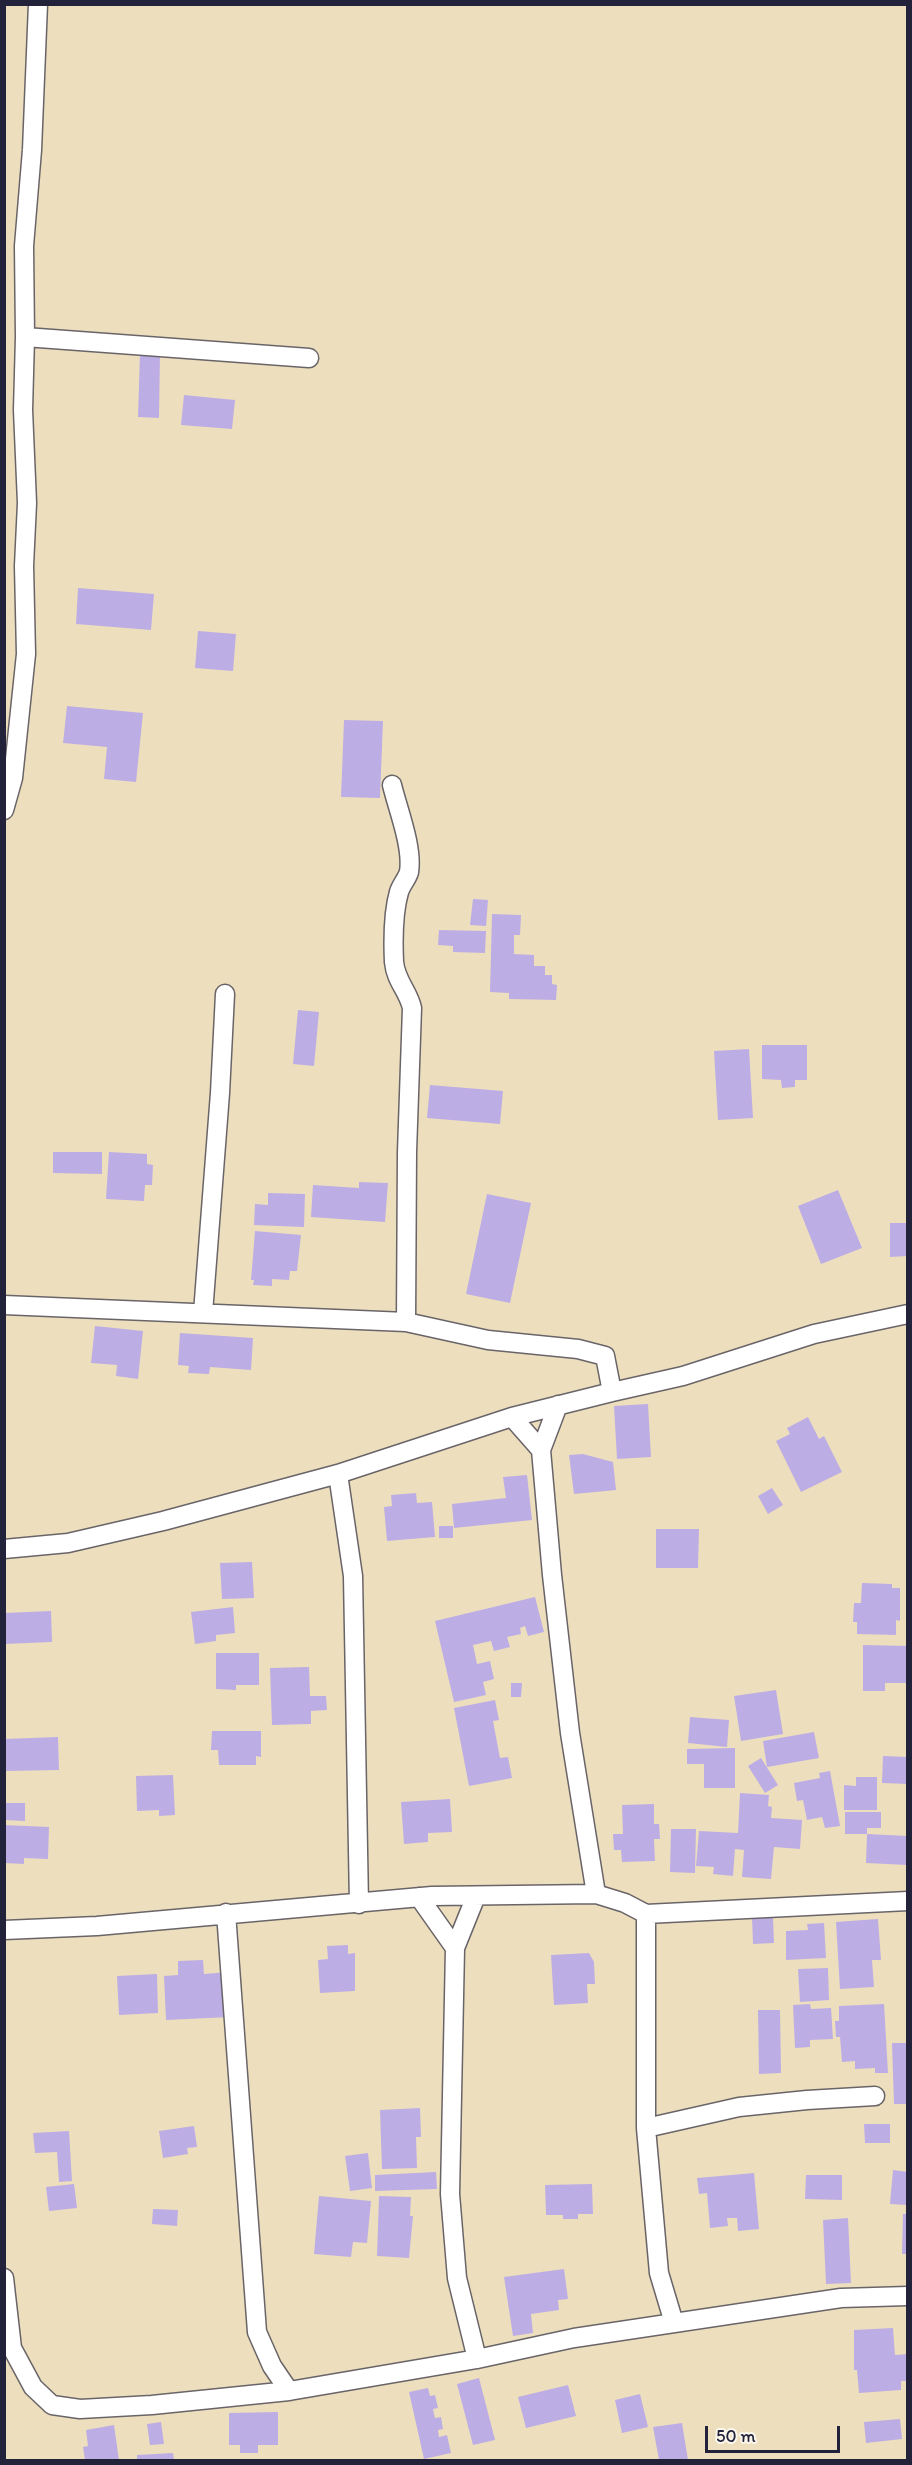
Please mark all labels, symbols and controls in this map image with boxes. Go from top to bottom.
scale bar [708,2414,843,2452]
text: 50 m [716,2425,756,2447]

